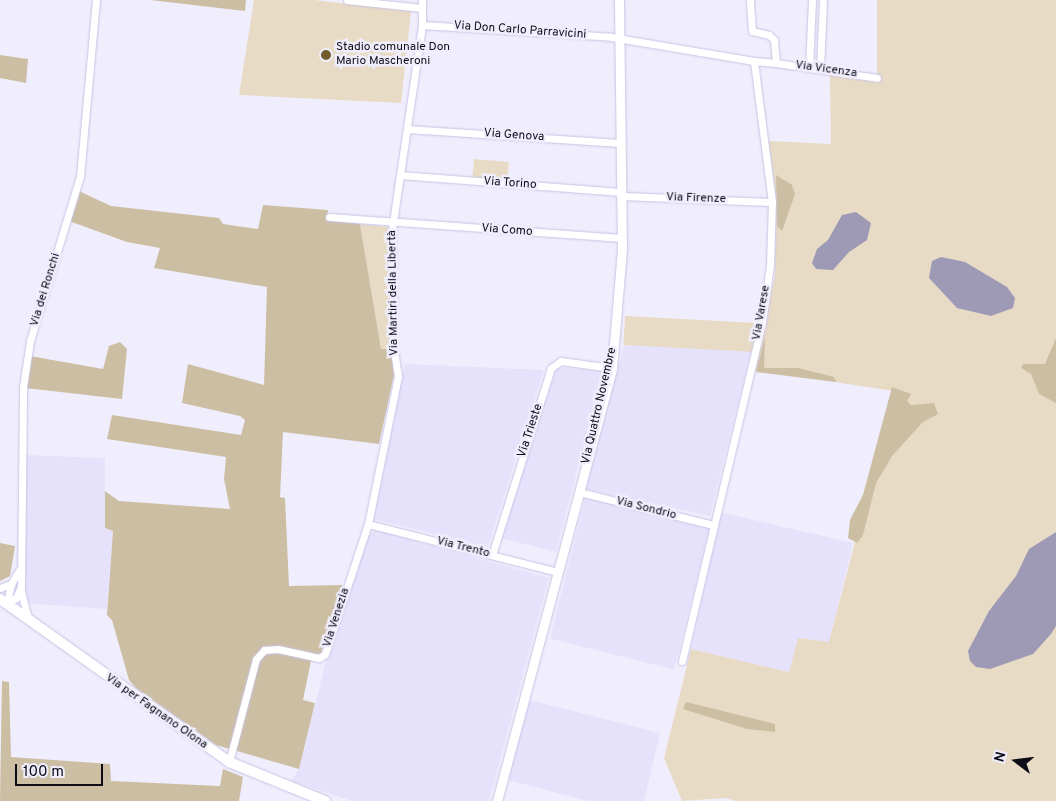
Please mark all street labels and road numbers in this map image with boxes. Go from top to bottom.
street label: Via Don Carlo Parravicini [453,19,587,43]
street label: Via Vicenza [794,59,858,81]
street label: Via Genova [483,127,545,145]
street label: Via Torino [483,175,537,193]
street label: Via Firenze [666,191,726,207]
street label: Via Como [481,222,533,240]
street label: Via Martiri della Libertà [386,230,402,356]
street label: Via dei Ronchi [28,251,64,329]
street label: Via Varese [750,284,774,342]
street label: Via Quattro Novembre [580,346,620,466]
street label: Via Trieste [515,402,547,460]
street label: Via Sondrio [614,495,678,523]
street label: Via Trento [435,534,491,562]
street label: Via Venezia [321,586,353,650]
street label: Via per Fagnano Olona [102,671,210,753]

